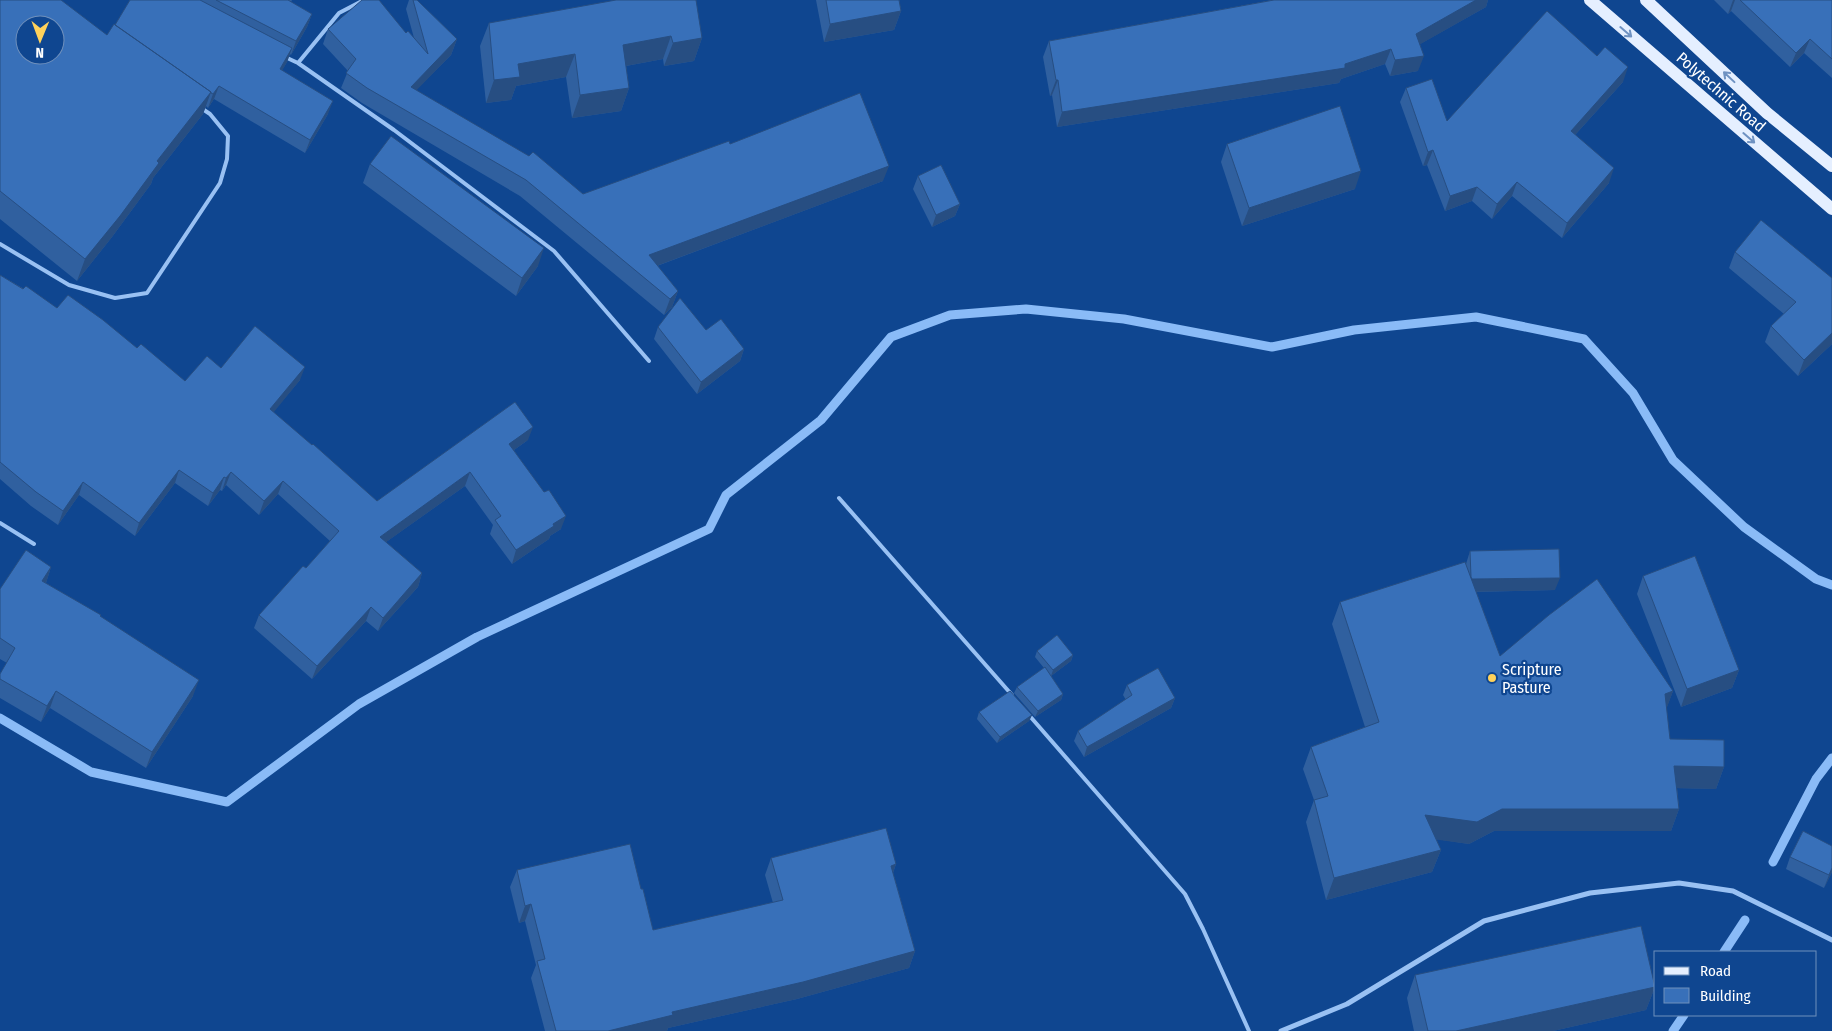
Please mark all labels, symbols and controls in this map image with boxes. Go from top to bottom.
north arrow [15,15,65,65]
one-way arrow [1620,26,1633,38]
text: N [35,44,44,61]
street label: Polytechnic Road [1673,48,1769,136]
one-way arrow [1722,71,1735,83]
one-way arrow [1743,132,1756,144]
place label: Scripture Pasture [1502,660,1562,697]
marker: Scripture Pasture [1486,672,1498,684]
legend [1654,951,1817,1016]
text: Road [1700,962,1731,980]
text: Building [1700,987,1751,1005]

